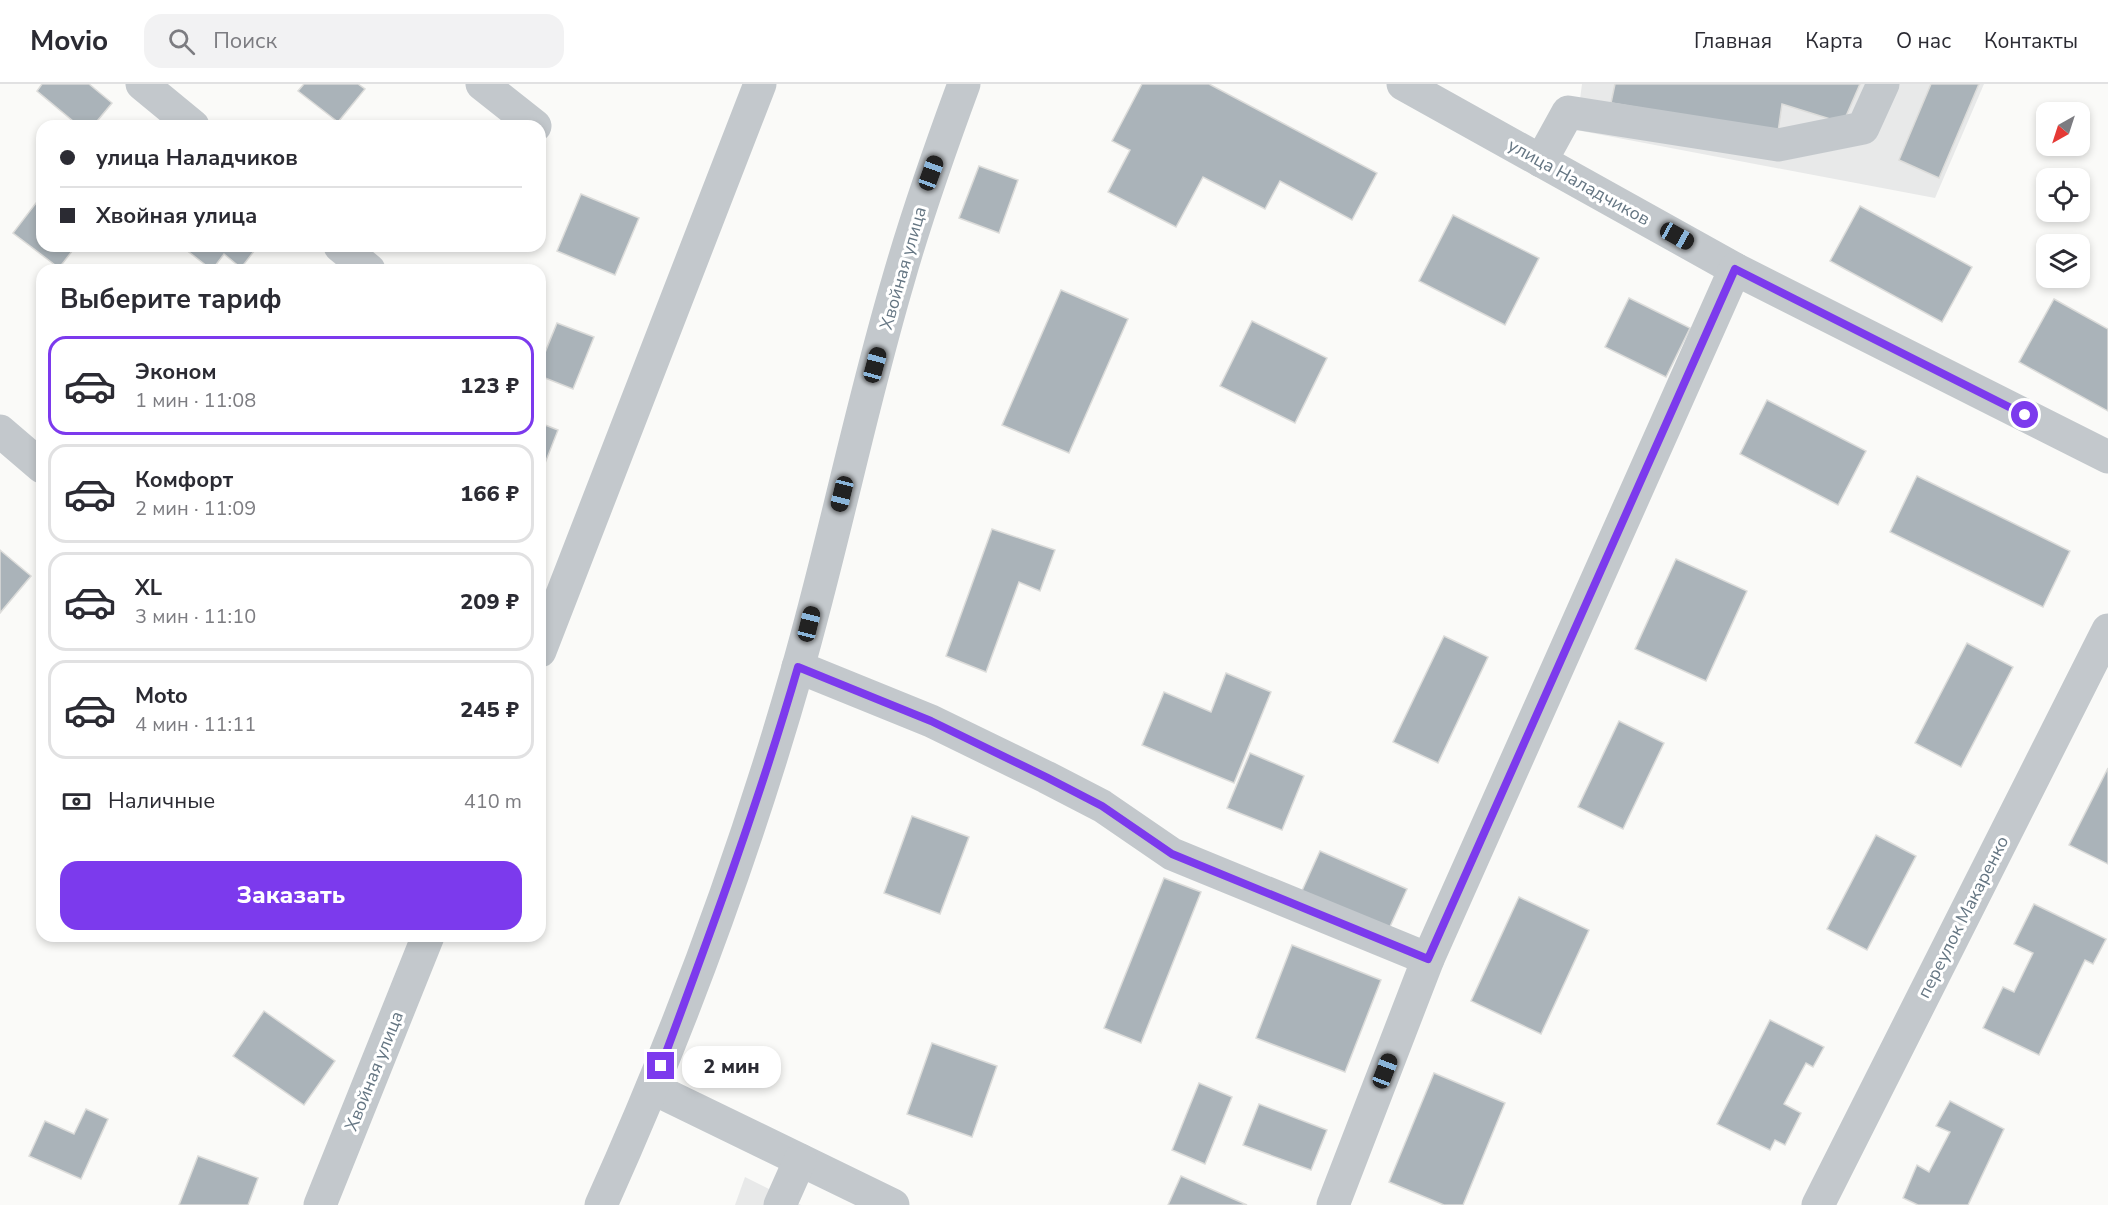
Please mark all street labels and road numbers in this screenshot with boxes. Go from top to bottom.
street label: улица Наладчиков [1504,133,1654,231]
street label: Хвойная улица [874,204,932,332]
street label: переулок Макаренко [1912,832,2014,1002]
street label: Хвойная улица [339,1008,409,1134]

